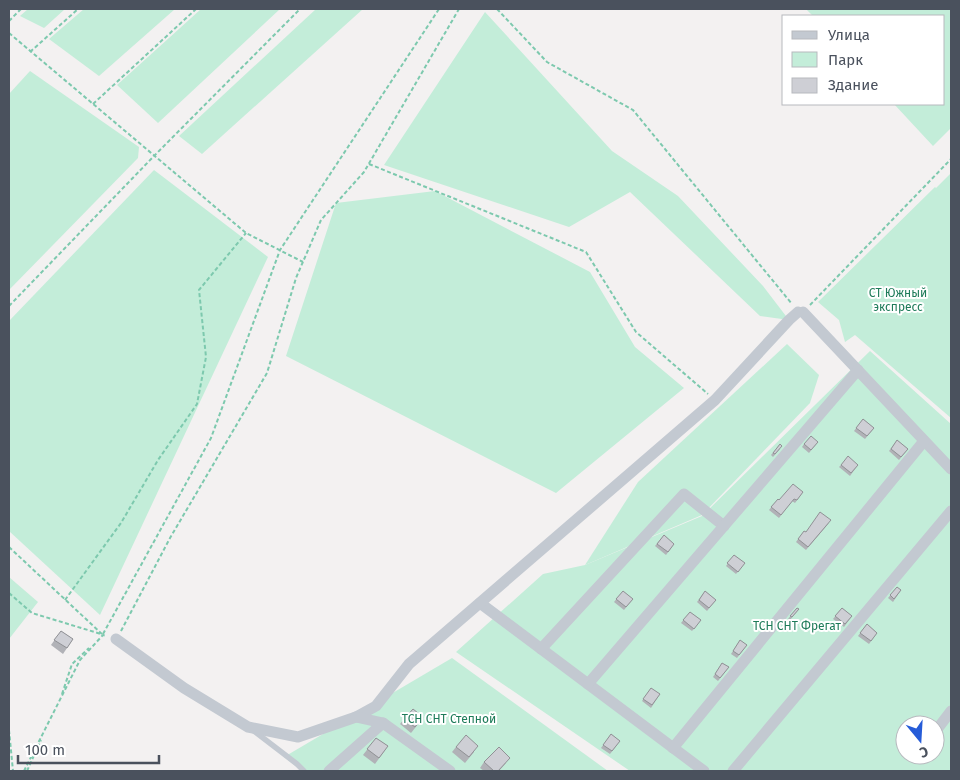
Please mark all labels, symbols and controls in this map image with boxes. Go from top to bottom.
legend [782,15,945,105]
text: Улица [828,26,870,44]
text: Парк [828,51,863,69]
text: Здание [828,76,878,94]
park label: СТ Южный экспресс [869,286,927,314]
park label: ТСН СНТ Фрегат [753,619,842,633]
park label: ТСН СНТ Степной [402,712,496,726]
north arrow [895,715,945,765]
scale bar [18,732,159,764]
text: 100 m [25,741,65,759]
text: С [917,743,930,761]

